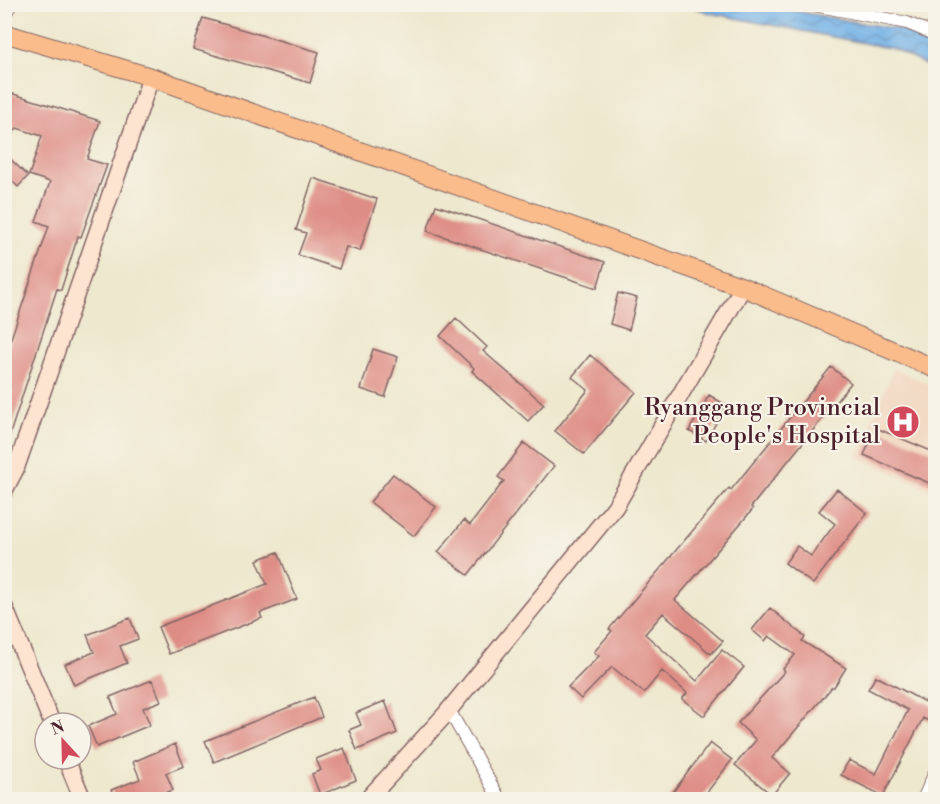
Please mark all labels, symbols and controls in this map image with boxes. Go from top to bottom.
place label: Ryanggang Provincial People's Hospital [644,393,880,451]
hospital icon: Ryanggang Provincial People's Hospital [885,404,921,440]
north arrow [33,711,93,771]
text: N [48,716,68,740]

